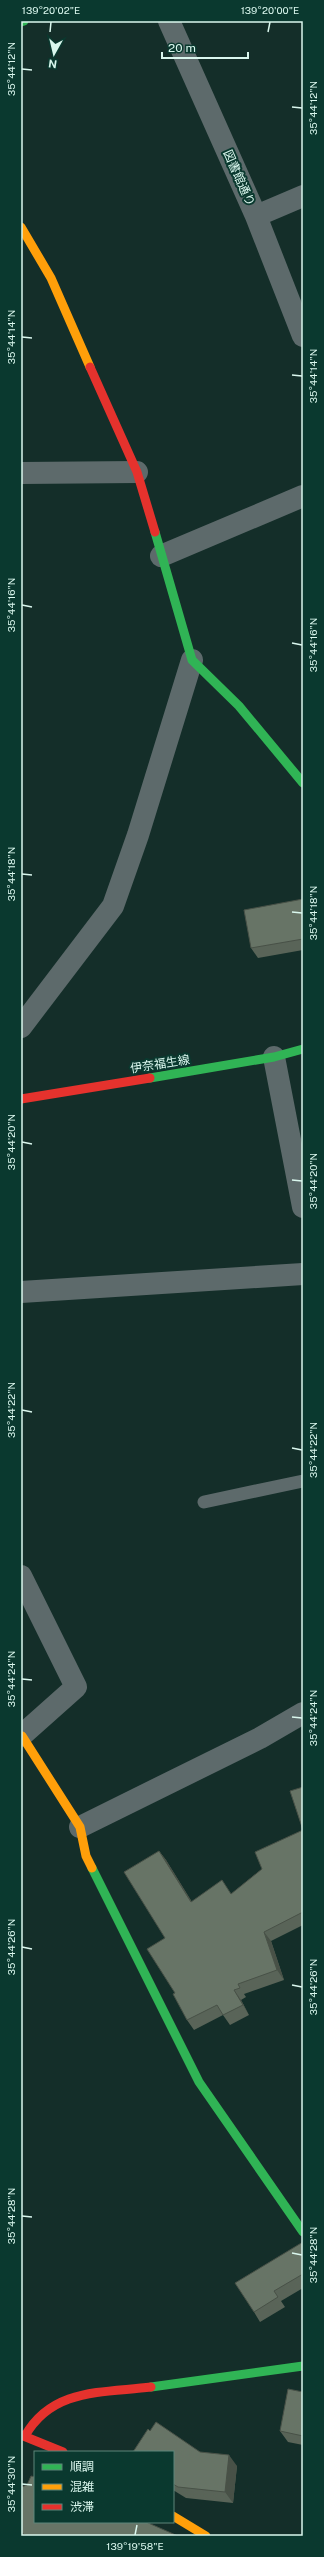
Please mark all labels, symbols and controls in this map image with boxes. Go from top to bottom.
text: 139°20'02"E [22,4,80,16]
text: 139°20'00"E [241,4,299,16]
north arrow [34,34,74,74]
scale bar [162,34,248,60]
text: 20 m [168,41,196,55]
text: 35°44'12"N [5,42,17,96]
text: N [48,57,58,70]
text: 35°44'12"N [307,81,319,135]
street label: 図書館通り [220,148,258,208]
text: 35°44'14"N [5,310,17,364]
text: 35°44'14"N [307,349,319,403]
text: 35°44'16"N [5,578,17,632]
text: 35°44'16"N [307,618,319,672]
text: 35°44'18"N [5,847,17,901]
text: 35°44'18"N [307,886,319,940]
street label: 伊奈福生線 [129,1052,191,1076]
text: 35°44'20"N [5,1114,17,1170]
text: 35°44'20"N [307,1153,319,1209]
text: 35°44'22"N [5,1382,17,1438]
text: 35°44'22"N [307,1422,319,1478]
text: 35°44'24"N [5,1651,17,1707]
text: 35°44'24"N [307,1690,319,1746]
text: 35°44'26"N [5,1919,17,1975]
text: 35°44'26"N [307,1959,319,2015]
text: 35°44'28"N [5,2188,17,2244]
text: 35°44'28"N [307,2227,319,2283]
legend [34,2451,174,2523]
text: 35°44'30"N [5,2456,17,2512]
text: 順調 [70,2460,94,2474]
text: 混雑 [70,2480,94,2494]
text: 渋滞 [70,2500,94,2514]
text: 139°19'58"E [106,2540,164,2552]

